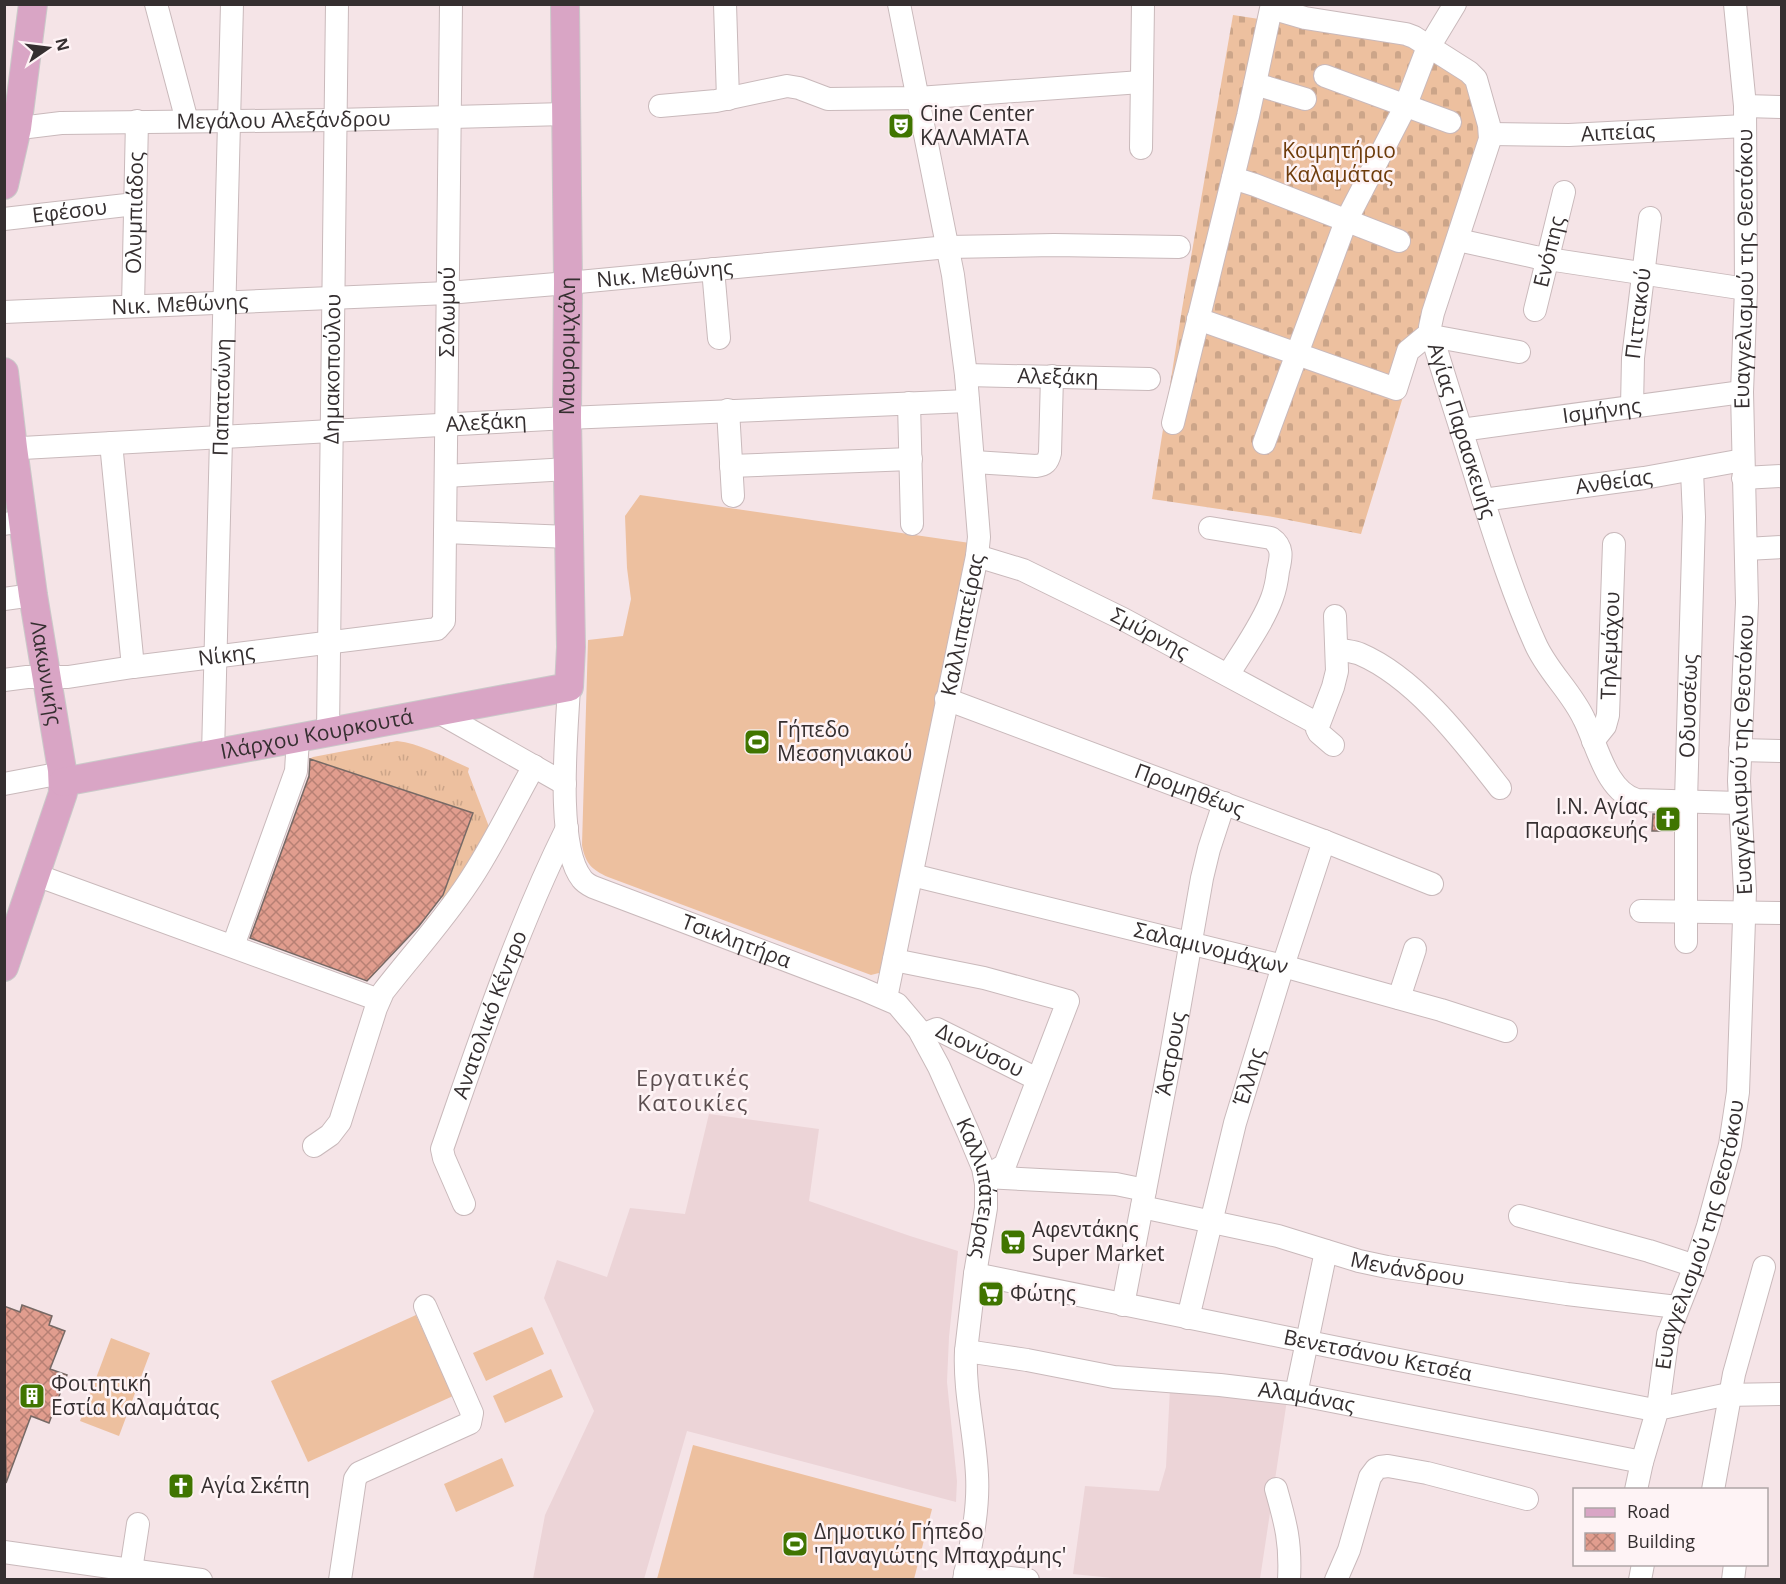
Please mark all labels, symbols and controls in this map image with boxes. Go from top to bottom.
north arrow [18,18,78,78]
text: N [50,35,75,53]
place label: Cine Center ΚΑΛΑΜΑΤΑ [920,99,1035,151]
street label: Μεγάλου Αλεξάνδρου [176,104,391,135]
theatre icon: Cine Center ΚΑΛΑΜΑΤΑ [886,111,916,141]
street label: Αιπείας [1580,116,1656,147]
street label: Ευαγγελισμού της Θεοτόκου [1727,129,1759,410]
park label: Κοιμητήριο Καλαμάτας [1282,136,1396,188]
street label: Ολυμπιάδος [119,152,149,274]
street label: Εφέσου [31,192,108,229]
street label: Ενόπης [1526,213,1571,290]
street label: Νικ. Μεθώνης [595,252,734,293]
street label: Πιττακού [1618,266,1657,360]
street label: Σολωμού [432,267,461,357]
street label: Μαυρομιχάλη [552,277,581,415]
street label: Νικ. Μεθώνης [111,287,249,320]
street label: Δημακοπούλου [317,294,346,444]
street label: Παπατσώνη [206,338,237,456]
street label: Αγίας Παρασκευής [1422,339,1503,522]
street label: Αλεξάκη [1017,361,1099,391]
street label: Ισμήνης [1561,391,1643,429]
street label: Αλεξάκη [445,405,528,438]
street label: Ανθείας [1573,462,1654,500]
street label: Καλλιπατείρας [934,551,990,698]
street label: Τηλεμάχου [1594,591,1625,700]
street label: Σμύρνης [1107,600,1194,665]
street label: Ευαγγελισμού της Θεοτόκου [1724,614,1759,896]
street label: Λακωνικής [24,619,69,727]
street label: Νίκης [196,637,256,672]
street label: Οδυσσέως [1672,654,1703,758]
street label: Ιλάρχου Κουρκουτά [218,702,415,765]
place label: Γήπεδο Μεσσηνιακού [777,715,912,767]
sports icon: Γήπεδο Μεσσηνιακού [742,727,772,757]
street label: Προμηθέως [1131,756,1249,823]
place label: Ι.Ν. Αγίας Παρασκευής [1525,792,1648,844]
church icon: Ι.Ν. Αγίας Παρασκευής [1653,804,1683,834]
street label: Τσικλητήρα [678,907,796,974]
street label: Σαλαμινομάχων [1131,915,1291,980]
street label: Ανατολικό Κέντρο [446,926,533,1102]
street label: Άστρους [1149,1009,1191,1097]
street label: Διονύσου [932,1016,1029,1083]
street label: Έλλης [1226,1044,1270,1110]
district label: Εργατικές Κατοικίες [636,1062,750,1117]
street label: Ευαγγελισμού της Θεοτόκου [1648,1098,1750,1371]
street label: Καλλιπάτειρας [950,1113,1001,1261]
place label: Αφεντάκης Super Market [1032,1215,1165,1267]
supermarket icon: Αφεντάκης Super Market [998,1227,1028,1257]
street label: Μενάνδρου [1348,1245,1466,1291]
supermarket icon: Φώτης [976,1279,1006,1309]
place label: Φώτης [1010,1279,1076,1307]
street label: Βενετσάνου Κετσέα [1281,1322,1475,1387]
place label: Φοιτητική Εστία Καλαμάτας [51,1369,219,1421]
street label: Αλαμάνας [1257,1375,1357,1418]
building icon: Φοιτητική Εστία Καλαμάτας [17,1381,47,1411]
church icon: Αγία Σκέπη [166,1471,196,1501]
place label: Αγία Σκέπη [201,1471,310,1499]
legend [1573,1488,1768,1566]
text: Road [1627,1499,1670,1523]
place label: Δημοτικό Γήπεδο 'Παναγιώτης Μπαχράμης' [814,1517,1066,1569]
sports icon: Δημοτικό Γήπεδο 'Παναγιώτης Μπαχράμης' [780,1529,810,1559]
text: Building [1627,1529,1695,1553]

